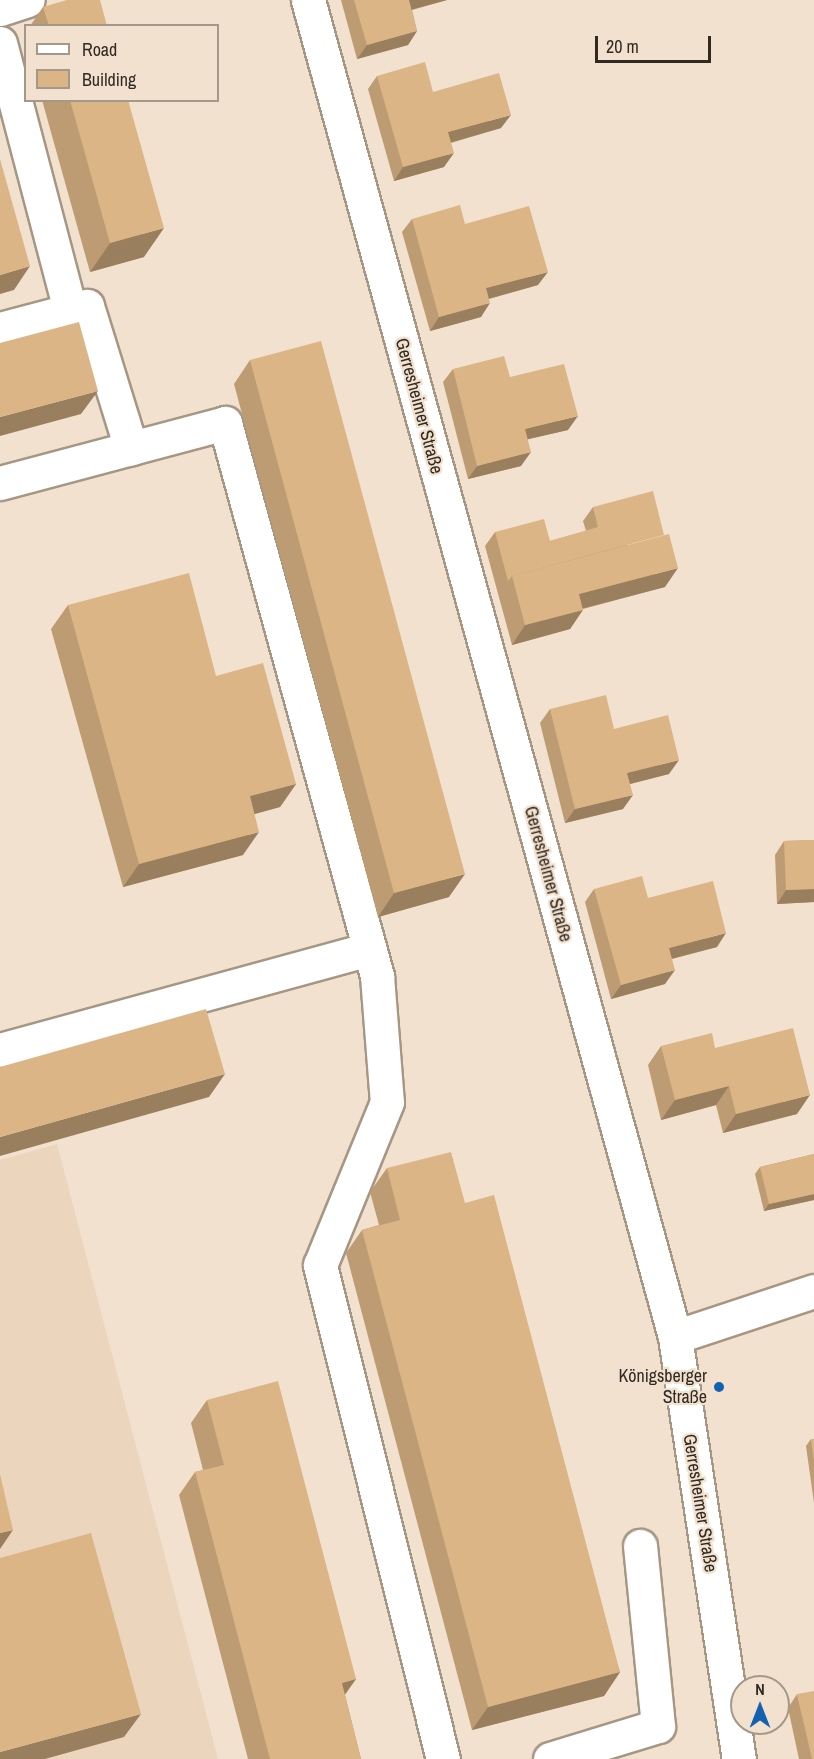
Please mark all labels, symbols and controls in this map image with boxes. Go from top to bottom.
legend [24,24,219,102]
scale bar [598,24,714,62]
text: 20 m [606,34,639,59]
text: Road [82,37,117,62]
text: Building [82,67,136,92]
street label: Gerresheimer Straße [391,336,447,476]
street label: Gerresheimer Straße [520,804,576,944]
place label: Königsberger Straße [618,1366,707,1408]
marker: Königsberger Straße [712,1380,726,1394]
street label: Gerresheimer Straße [678,1432,722,1574]
north arrow [730,1675,790,1735]
text: N [755,1678,765,1700]

